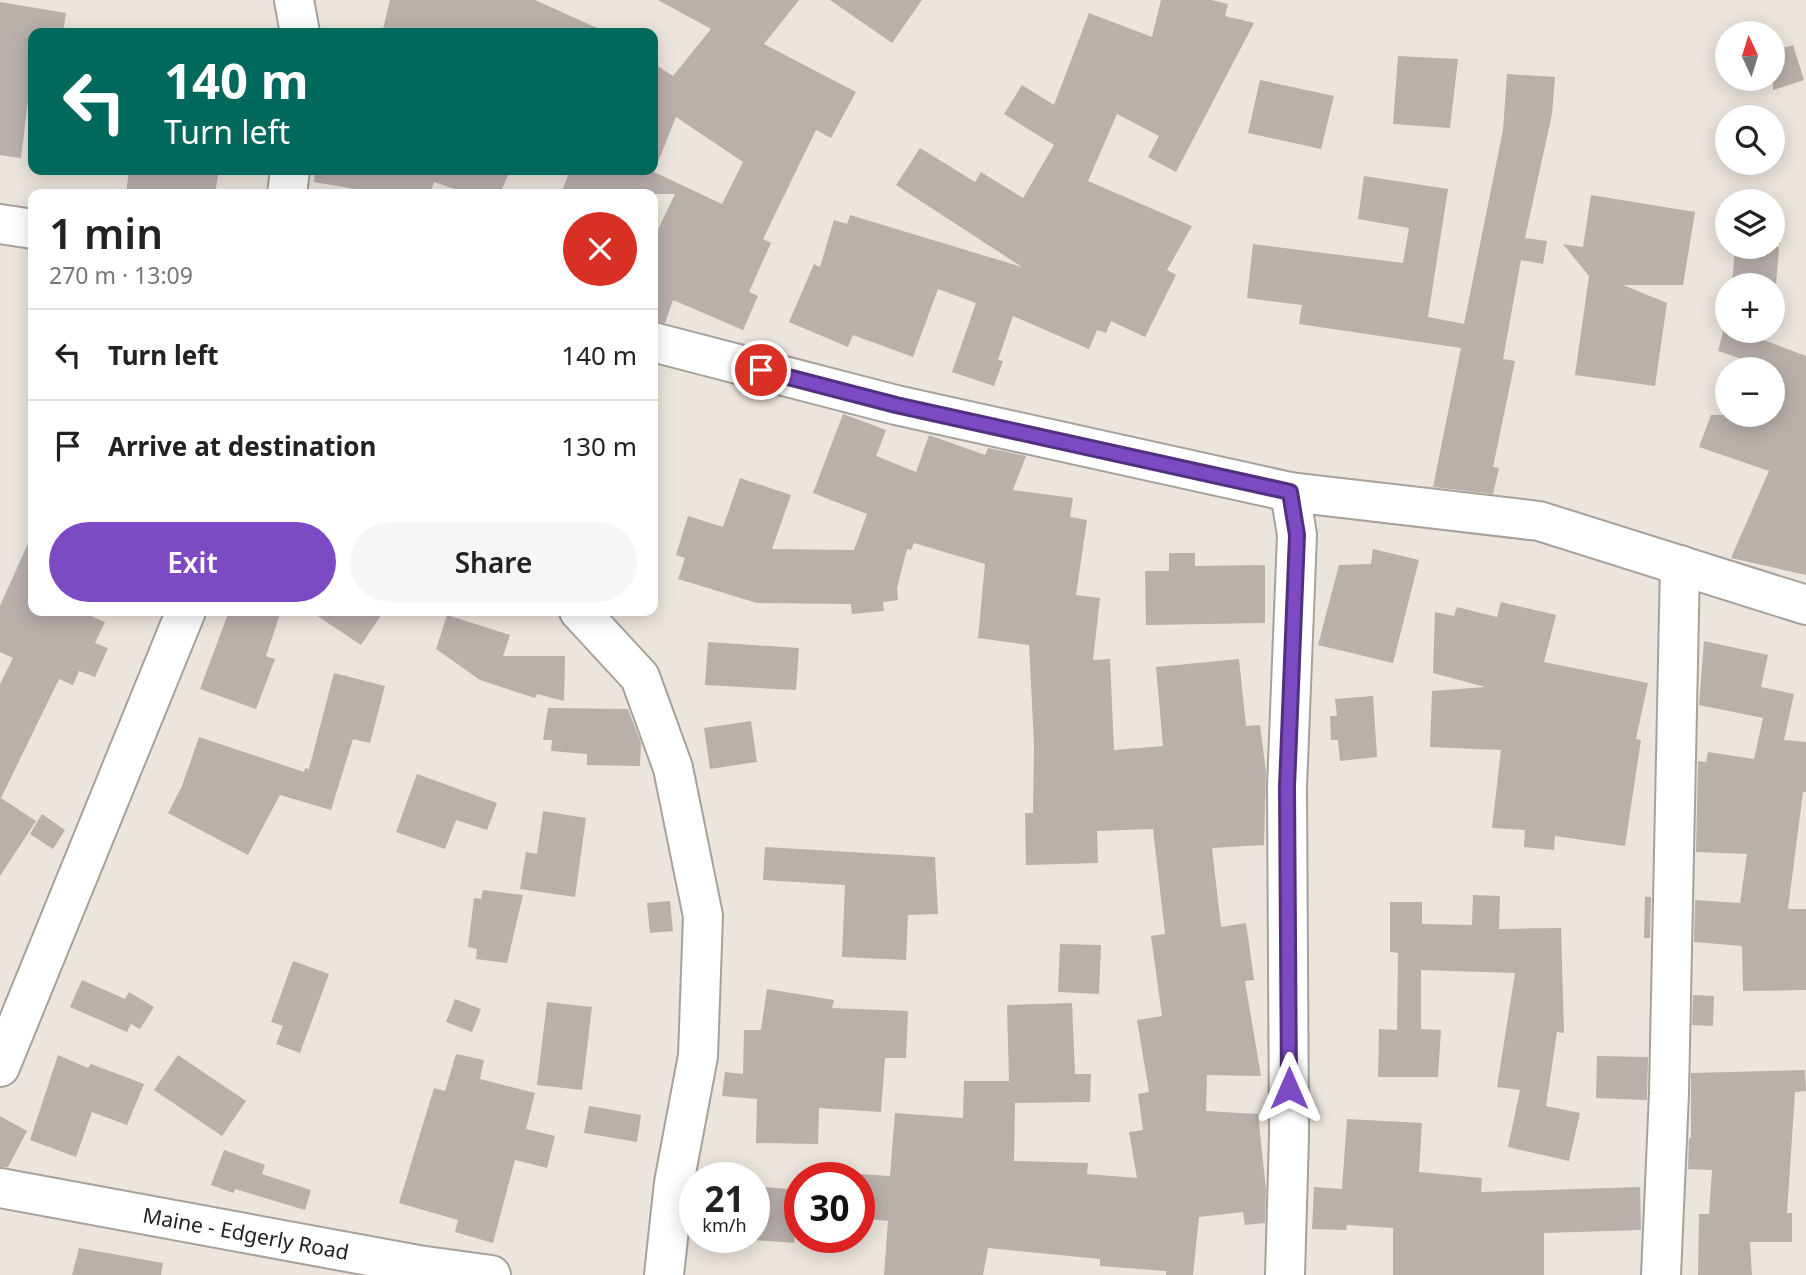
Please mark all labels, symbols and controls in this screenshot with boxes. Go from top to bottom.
north arrow [1715,21,1785,91]
map controls [1715,21,1785,427]
text: 140 m [164,47,309,113]
icon: left [49,56,140,147]
button: search [1715,105,1785,175]
text: Turn left [164,110,290,153]
button: layers [1715,189,1785,259]
text: 1 min [49,204,163,261]
button: close [563,212,637,286]
text: 270 m · 13:09 [49,259,193,291]
button: + [1715,273,1785,343]
icon: left [49,336,87,374]
text: Turn left [108,337,219,373]
text: 140 m [561,337,637,373]
pin [731,340,791,400]
icon: arrive [742,351,780,389]
button: − [1715,357,1785,427]
icon: arrive [49,427,87,465]
text: Arrive at destination [108,428,377,464]
text: 130 m [561,428,637,464]
button: Exit [49,522,336,602]
button: Share [350,522,637,602]
position arrow [1252,1051,1326,1125]
speed limit sign: 30 [784,1162,875,1253]
text: 21 [704,1175,745,1222]
street label: Maine - Edgerly Road [141,1201,351,1266]
text: km/h [702,1213,747,1237]

